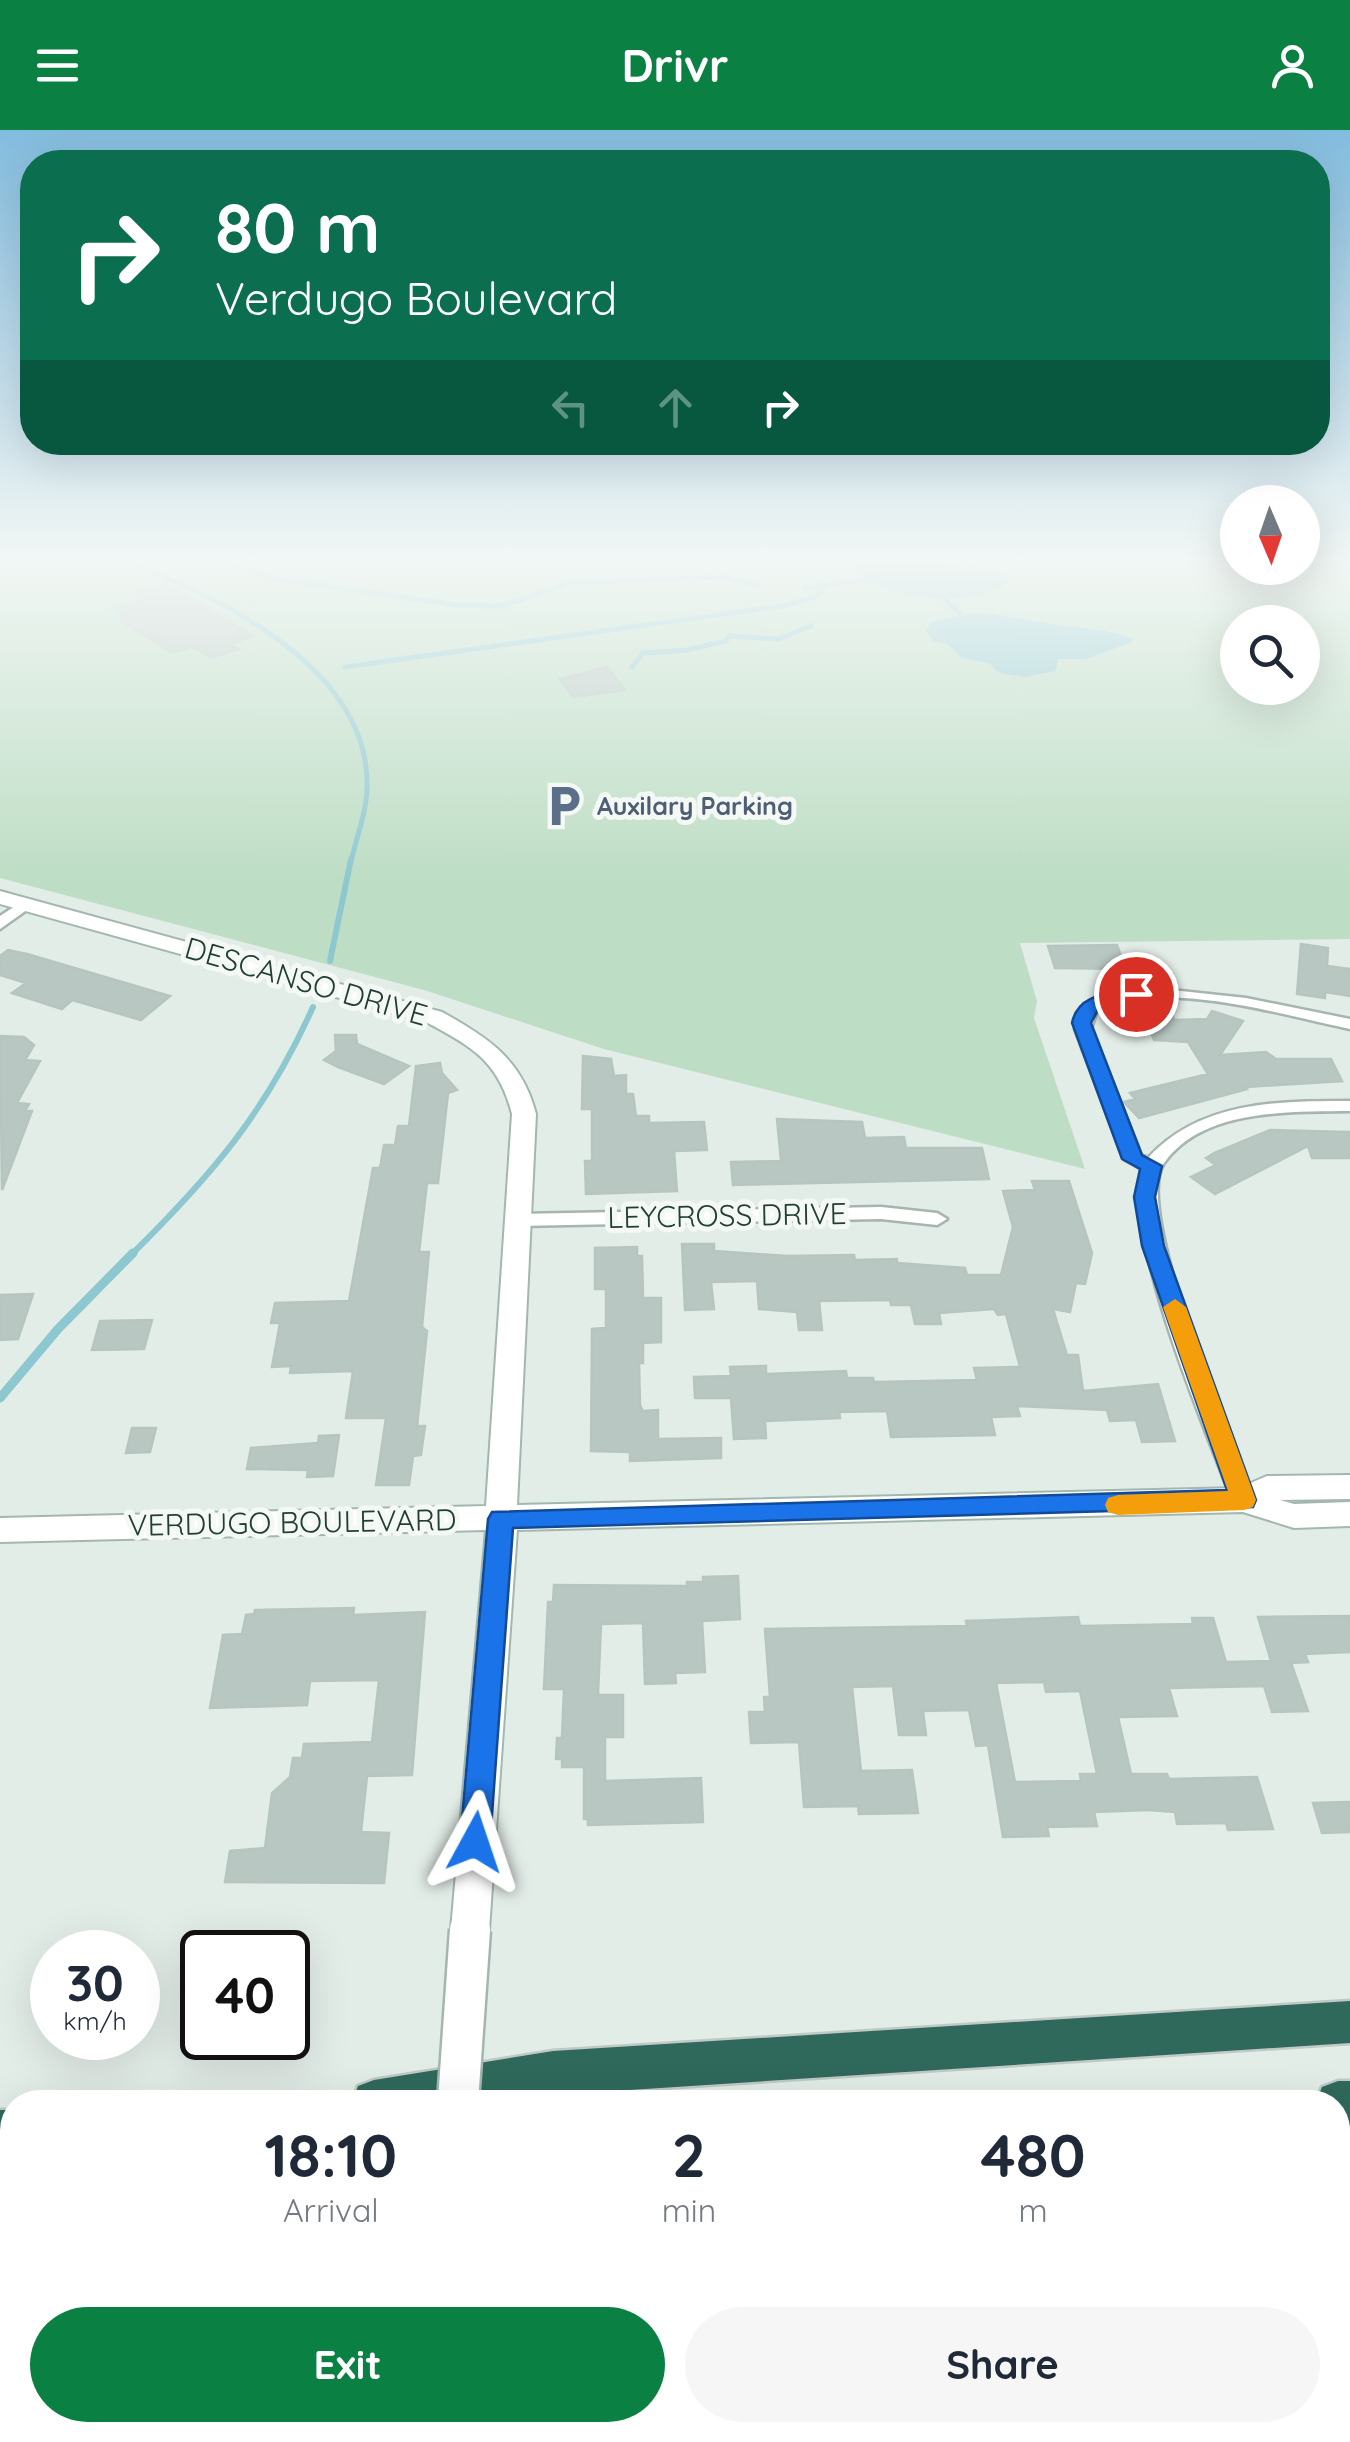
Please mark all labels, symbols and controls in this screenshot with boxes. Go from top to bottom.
text: Drivr [621,37,729,93]
icon: menu [30,38,85,93]
icon: person [1265,38,1320,93]
text: 80 m [215,183,380,271]
icon: right [50,190,180,320]
text: Verdugo Boulevard [215,270,617,326]
icon: left [543,380,598,435]
icon: ahead [648,380,703,435]
icon: right [753,380,808,435]
north arrow [1220,485,1320,585]
map controls [1220,485,1320,705]
button: search [1220,605,1320,705]
parking icon: Auxilary Parking [540,782,588,830]
place label: Auxilary Parking [597,790,793,821]
street label: DESCANSO DRIVE [181,928,432,1034]
pin [1094,952,1179,1037]
icon: arrive [1109,967,1164,1022]
street label: LEYCROSS DRIVE [607,1194,847,1236]
street label: VERDUGO BOULEVARD [127,1500,457,1544]
position arrow [423,1790,527,1894]
speed limit sign: 40 [180,1930,310,2060]
text: 30 [66,1951,124,2014]
text: km/h [63,2005,127,2036]
text: 18:10 [264,2117,397,2192]
text: 2 [672,2117,706,2192]
text: 480 [981,2117,1086,2192]
text: Arrival [283,2190,379,2230]
text: min [662,2190,716,2230]
text: m [1018,2190,1048,2230]
button: Exit [30,2307,665,2422]
button: Share [685,2307,1320,2422]

